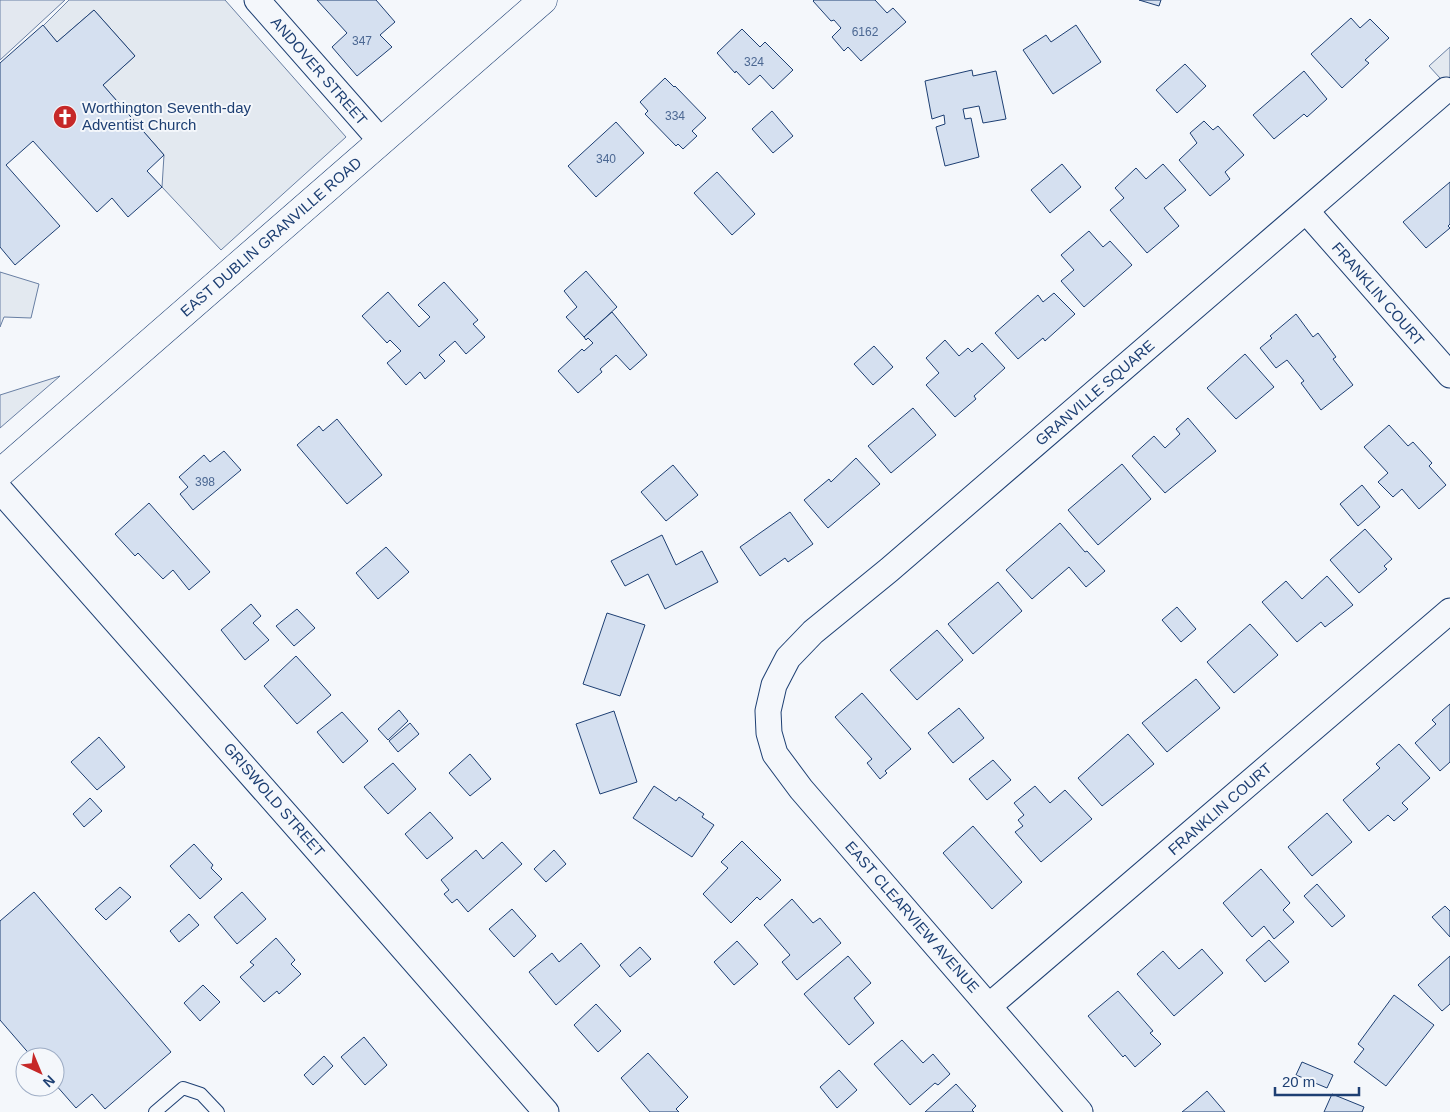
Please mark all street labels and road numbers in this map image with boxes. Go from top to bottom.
street label: ANDOVER STREET [268,13,371,128]
street label: EAST DUBLIN GRANVILLE ROAD [177,153,365,320]
street label: FRANKLIN COURT [1329,239,1428,349]
street label: GRANVILLE SQUARE [1032,336,1158,449]
street label: GRISWOLD STREET [220,739,328,860]
street label: FRANKLIN COURT [1165,759,1275,858]
street label: EAST CLEARVIEW AVENUE [842,837,983,996]

